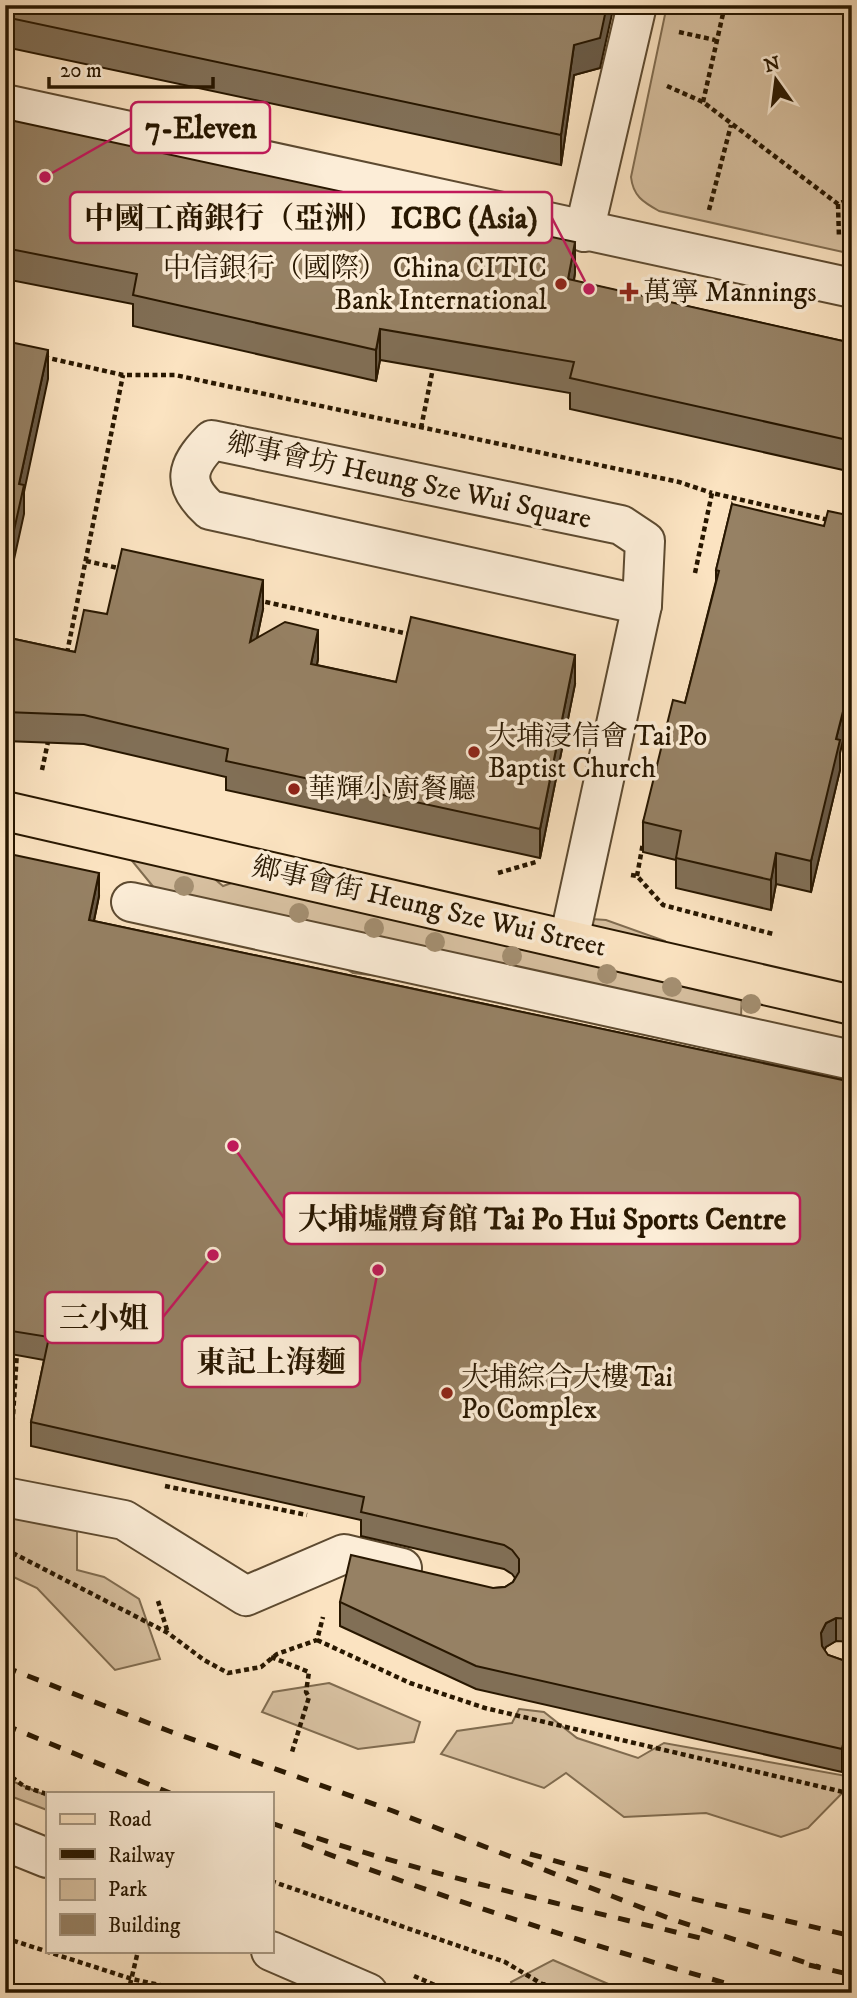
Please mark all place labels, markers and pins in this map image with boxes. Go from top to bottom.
callout: 7-Eleven [131,102,270,153]
callout: 中國工商銀行（亞洲） ICBC (Asia) [70,192,552,243]
place label: 中信銀行（國際） China CITIC Bank International [163,251,548,318]
place label: 萬寧 Mannings [643,275,817,310]
marker: 中信銀行（國際） China CITIC Bank International [553,276,569,292]
marker: 萬寧 Mannings [621,284,637,300]
place label: 大埔浸信會 Tai Po Baptist Church [488,719,707,786]
marker: 大埔浸信會 Tai Po Baptist Church [466,744,482,760]
place label: 華輝小廚餐廳 [308,772,476,807]
marker: 華輝小廚餐廳 [286,781,302,797]
callout: 大埔墟體育館 Tai Po Hui Sports Centre [284,1193,800,1244]
callout: 三小姐 [45,1292,163,1343]
callout: 東記上海麵 [182,1336,360,1387]
place label: 大埔綜合大樓 Tai Po Complex [461,1360,673,1427]
marker: 大埔綜合大樓 Tai Po Complex [439,1385,455,1401]

